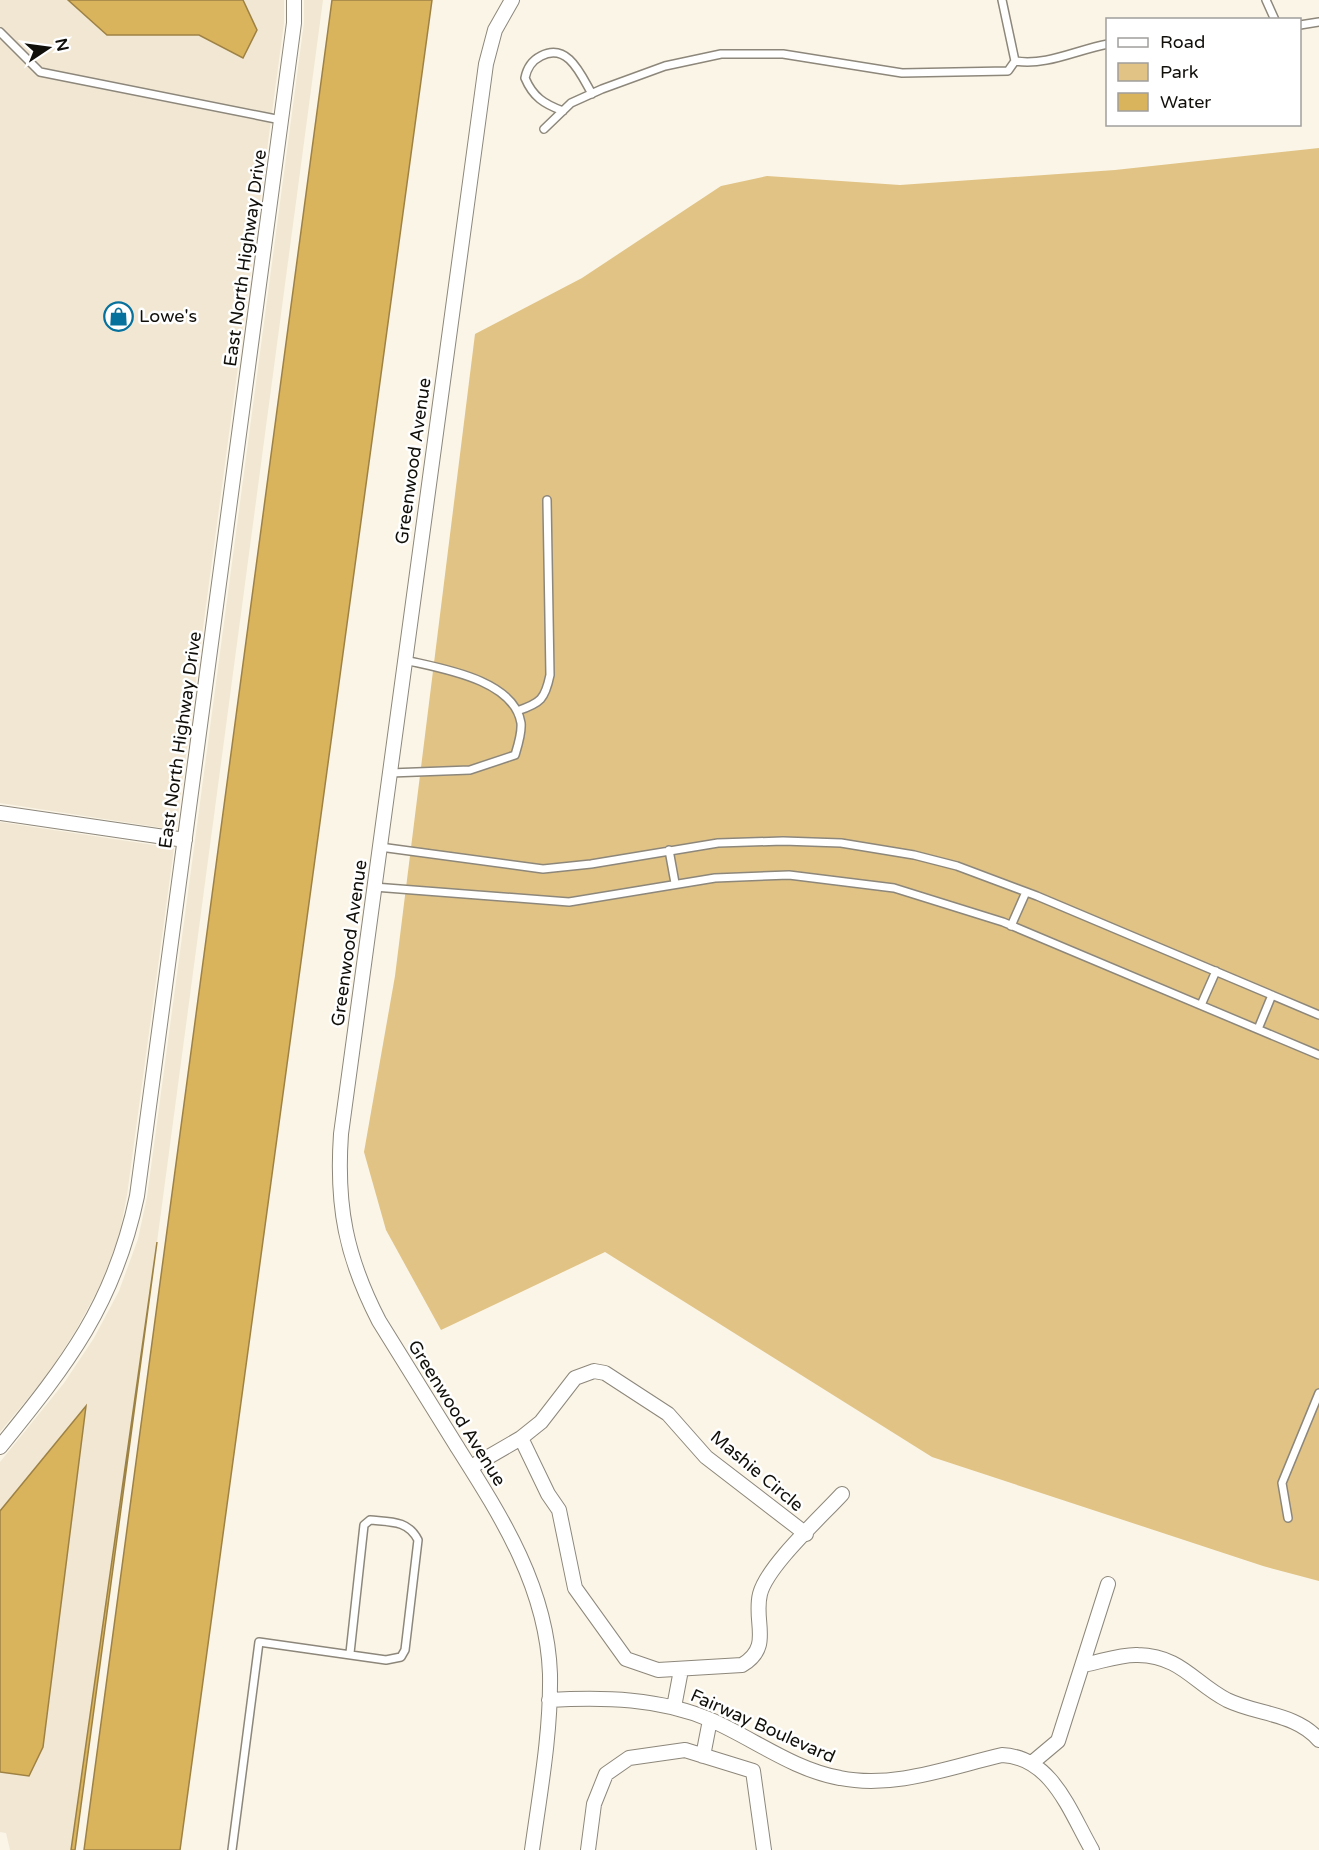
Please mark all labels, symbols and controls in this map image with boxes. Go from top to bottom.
north arrow [18,18,78,78]
legend [1106,18,1301,126]
text: Road [1160,31,1205,53]
text: N [50,36,73,53]
text: Park [1160,61,1199,83]
text: Water [1160,91,1211,113]
street label: East North Highway Drive [219,148,271,368]
shop icon: Lowe's [102,300,134,332]
place label: Lowe's [139,305,197,327]
street label: Greenwood Avenue [390,376,436,546]
street label: East North Highway Drive [154,630,206,850]
street label: Greenwood Avenue [326,858,372,1028]
street label: Greenwood Avenue [403,1336,511,1490]
street label: Mashie Circle [706,1426,808,1516]
street label: Fairway Boulevard [687,1684,839,1768]

